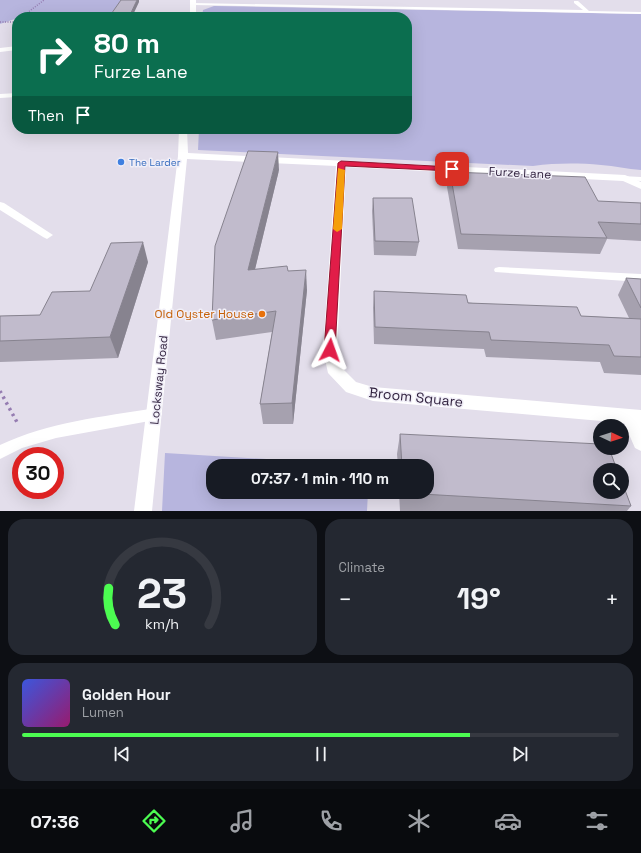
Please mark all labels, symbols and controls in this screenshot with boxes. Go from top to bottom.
text: 80 m [94,25,160,61]
icon: right [28,28,80,80]
text: Furze Lane [94,60,188,83]
icon: arrive [72,104,94,126]
text: Then [28,106,64,125]
pin [435,152,469,186]
place label: The Larder [129,156,181,169]
marker: The Larder [116,157,126,167]
icon: arrive [441,158,463,180]
street label: Furze Lane [488,163,552,183]
place label: Old Oyster House [155,306,254,322]
marker: Old Oyster House [257,309,267,319]
position arrow [309,329,351,371]
street label: Locksway Road [146,335,172,425]
street label: Broom Square [368,383,464,411]
north arrow [593,419,629,455]
map controls [593,419,629,499]
speed limit sign: 30 [12,447,64,499]
button: search [593,463,629,499]
text: 07:37 · 1 min · 110 m [251,469,389,488]
text: Climate [339,559,385,576]
text: 23 [137,567,187,620]
text: 19° [457,579,501,618]
text: − [339,585,352,613]
text: + [605,585,619,613]
text: km/h [145,615,179,633]
text: Golden Hour [82,685,171,704]
text: Lumen [82,704,124,721]
icon: previous [111,743,133,765]
icon: pause [310,743,332,765]
icon: next [509,743,531,765]
icon: directions [140,807,168,835]
icon: music [228,807,256,835]
icon: phone [317,807,345,835]
icon: climate [405,807,433,835]
icon: car [494,807,522,835]
icon: filters [583,807,611,835]
text: 07:36 [30,810,79,833]

